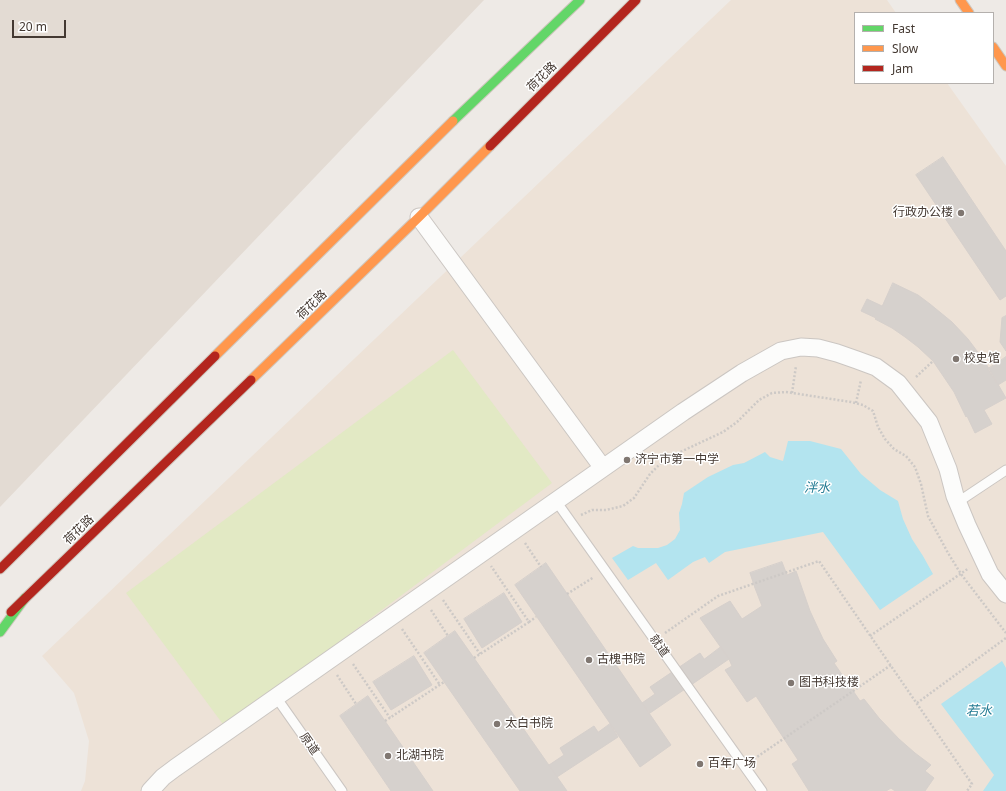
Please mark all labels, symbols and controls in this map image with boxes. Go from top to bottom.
scale bar [14,12,68,38]
legend [854,12,994,84]
text: 20 m [19,18,47,35]
text: Fast [892,20,915,37]
text: Slow [892,40,918,57]
street label: 荷花路 [524,59,560,95]
text: Jam [892,60,913,77]
place label: 行政办公楼 [893,206,953,220]
marker: 行政办公楼 [956,208,966,218]
street label: 荷花路 [294,287,330,323]
place label: 校史馆 [964,352,1000,366]
marker: 校史馆 [951,354,961,364]
place label: 济宁市第一中学 [635,453,719,467]
marker: 济宁市第一中学 [622,455,632,465]
water label: 泮水 [804,480,830,496]
street label: 荷花路 [61,512,97,548]
street label: 就道 [646,632,672,660]
place label: 古槐书院 [597,653,645,667]
marker: 古槐书院 [584,655,594,665]
place label: 图书科技楼 [799,676,859,690]
marker: 图书科技楼 [786,678,796,688]
water label: 若水 [966,703,992,719]
place label: 太白书院 [505,717,553,731]
marker: 太白书院 [492,719,502,729]
street label: 原道 [296,730,322,758]
place label: 北湖书院 [396,749,444,763]
marker: 北湖书院 [383,751,393,761]
place label: 百年广场 [708,757,756,771]
marker: 百年广场 [695,759,705,769]

